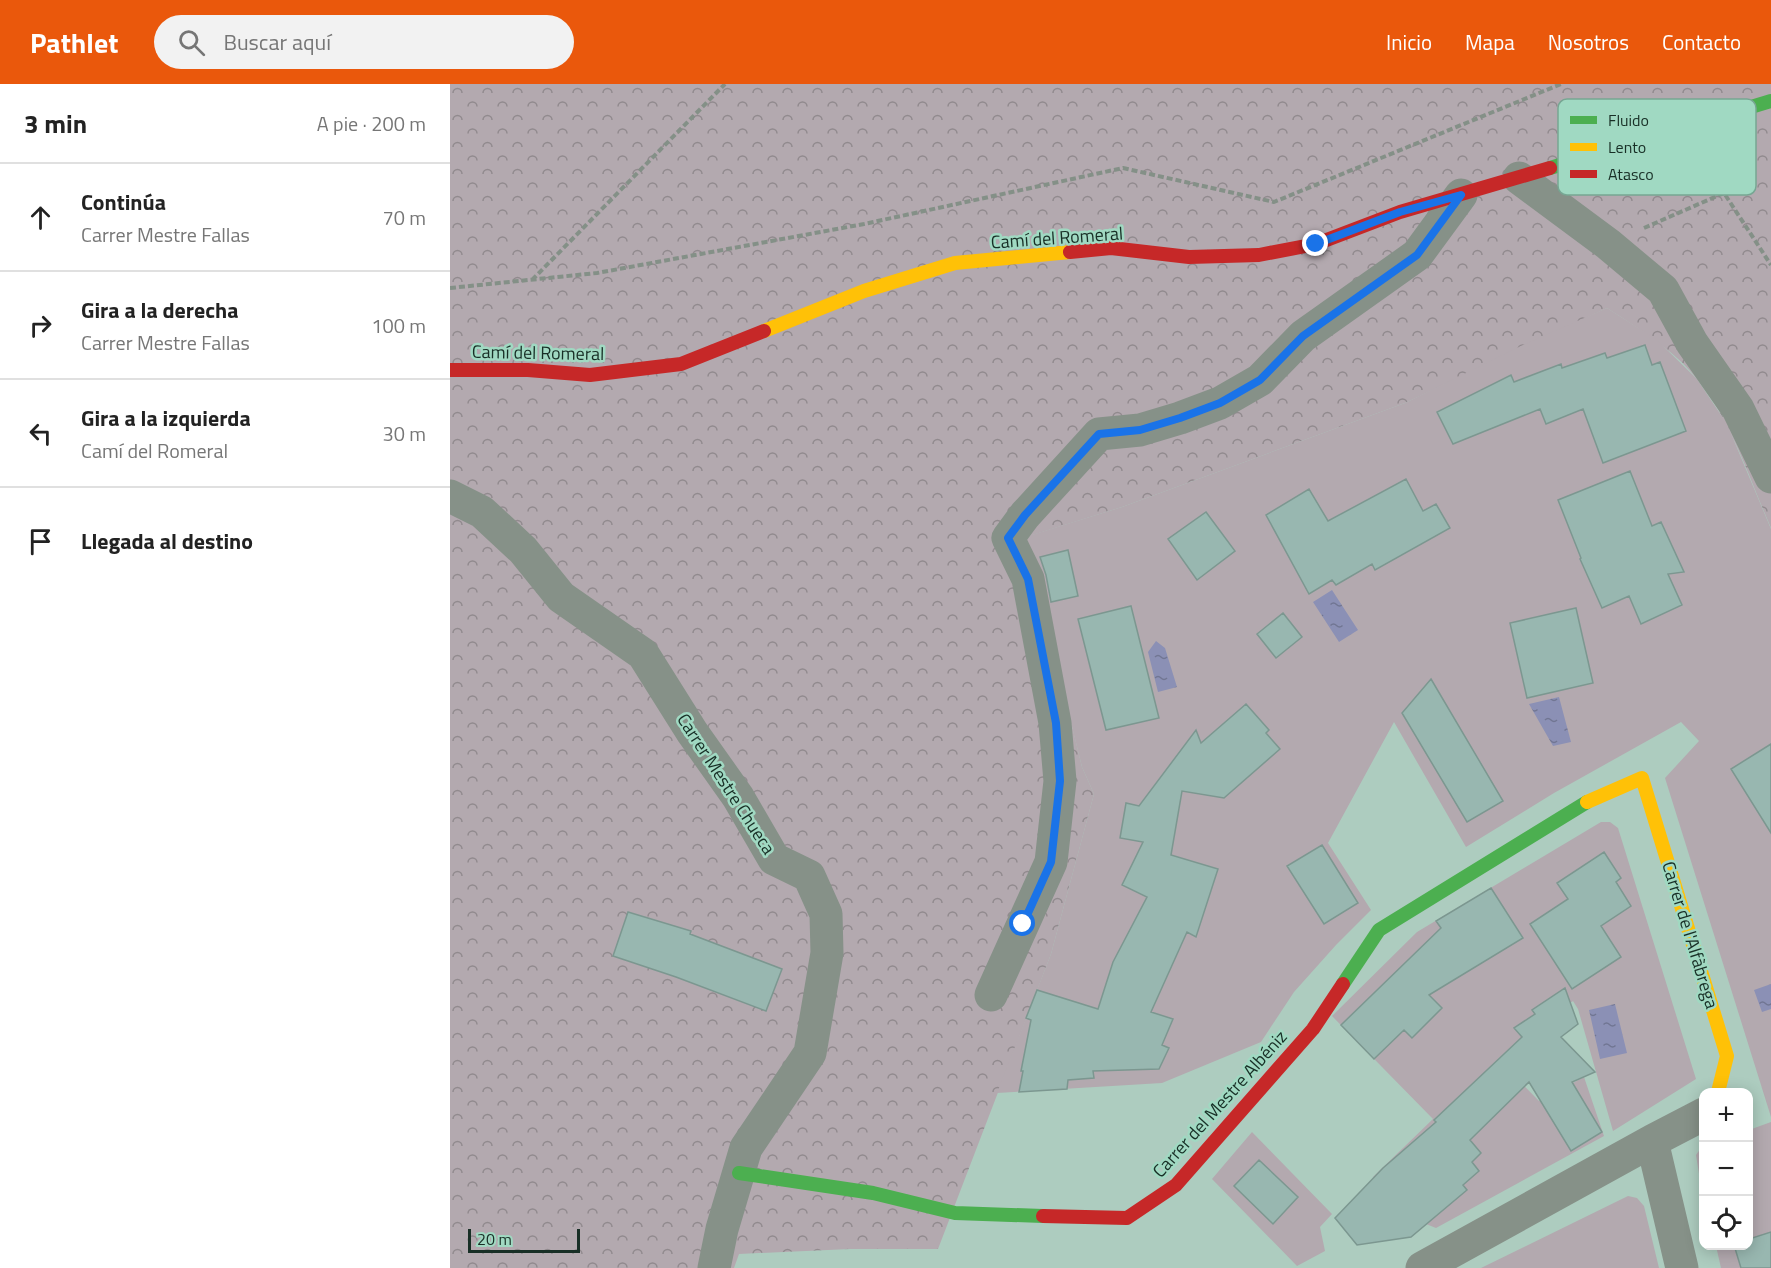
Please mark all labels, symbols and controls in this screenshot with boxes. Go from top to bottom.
search box [154,15,574,69]
text: Pathlet [30,21,118,64]
text: Buscar aquí [223,25,331,59]
icon: search [175,26,208,59]
text: Inicio [1386,26,1432,58]
text: Mapa [1465,26,1515,58]
text: Nosotros [1548,26,1629,58]
text: Contacto [1662,26,1741,58]
legend [1558,99,1756,195]
text: 3 min [24,104,87,143]
text: A pie · 200 m [317,108,426,139]
text: Fluido [1608,108,1649,132]
text: Lento [1608,135,1646,159]
text: Atasco [1608,162,1654,186]
text: Continúa [81,185,166,219]
icon: ahead [24,201,57,234]
text: 70 m [382,202,426,233]
text: Carrer Mestre Fallas [81,219,250,250]
street label: Camí del Romeral [990,219,1124,256]
route end [1302,230,1328,256]
text: Gira a la derecha [81,293,238,327]
icon: right [24,309,57,342]
text: 100 m [371,310,426,341]
text: Carrer Mestre Fallas [81,327,250,358]
street label: Camí del Romeral [472,338,604,367]
text: Gira a la izquierda [81,401,251,435]
icon: left [24,417,57,450]
text: 30 m [382,418,426,449]
text: Camí del Romeral [81,435,228,466]
text: Llegada al destino [81,524,253,558]
icon: arrive [24,525,57,558]
street label: Carrer Mestre Chueca [671,708,782,860]
street label: Carrer de l'Alfàbrega [1655,858,1726,1012]
route start [1009,910,1035,936]
street label: Carrer del Mestre Albéniz [1146,1024,1293,1183]
map controls [1699,1088,1753,1250]
button: + [1699,1088,1753,1142]
button: − [1699,1142,1753,1196]
button: locate [1699,1196,1753,1250]
scale bar [468,1226,580,1254]
text: 20 m [477,1227,512,1251]

